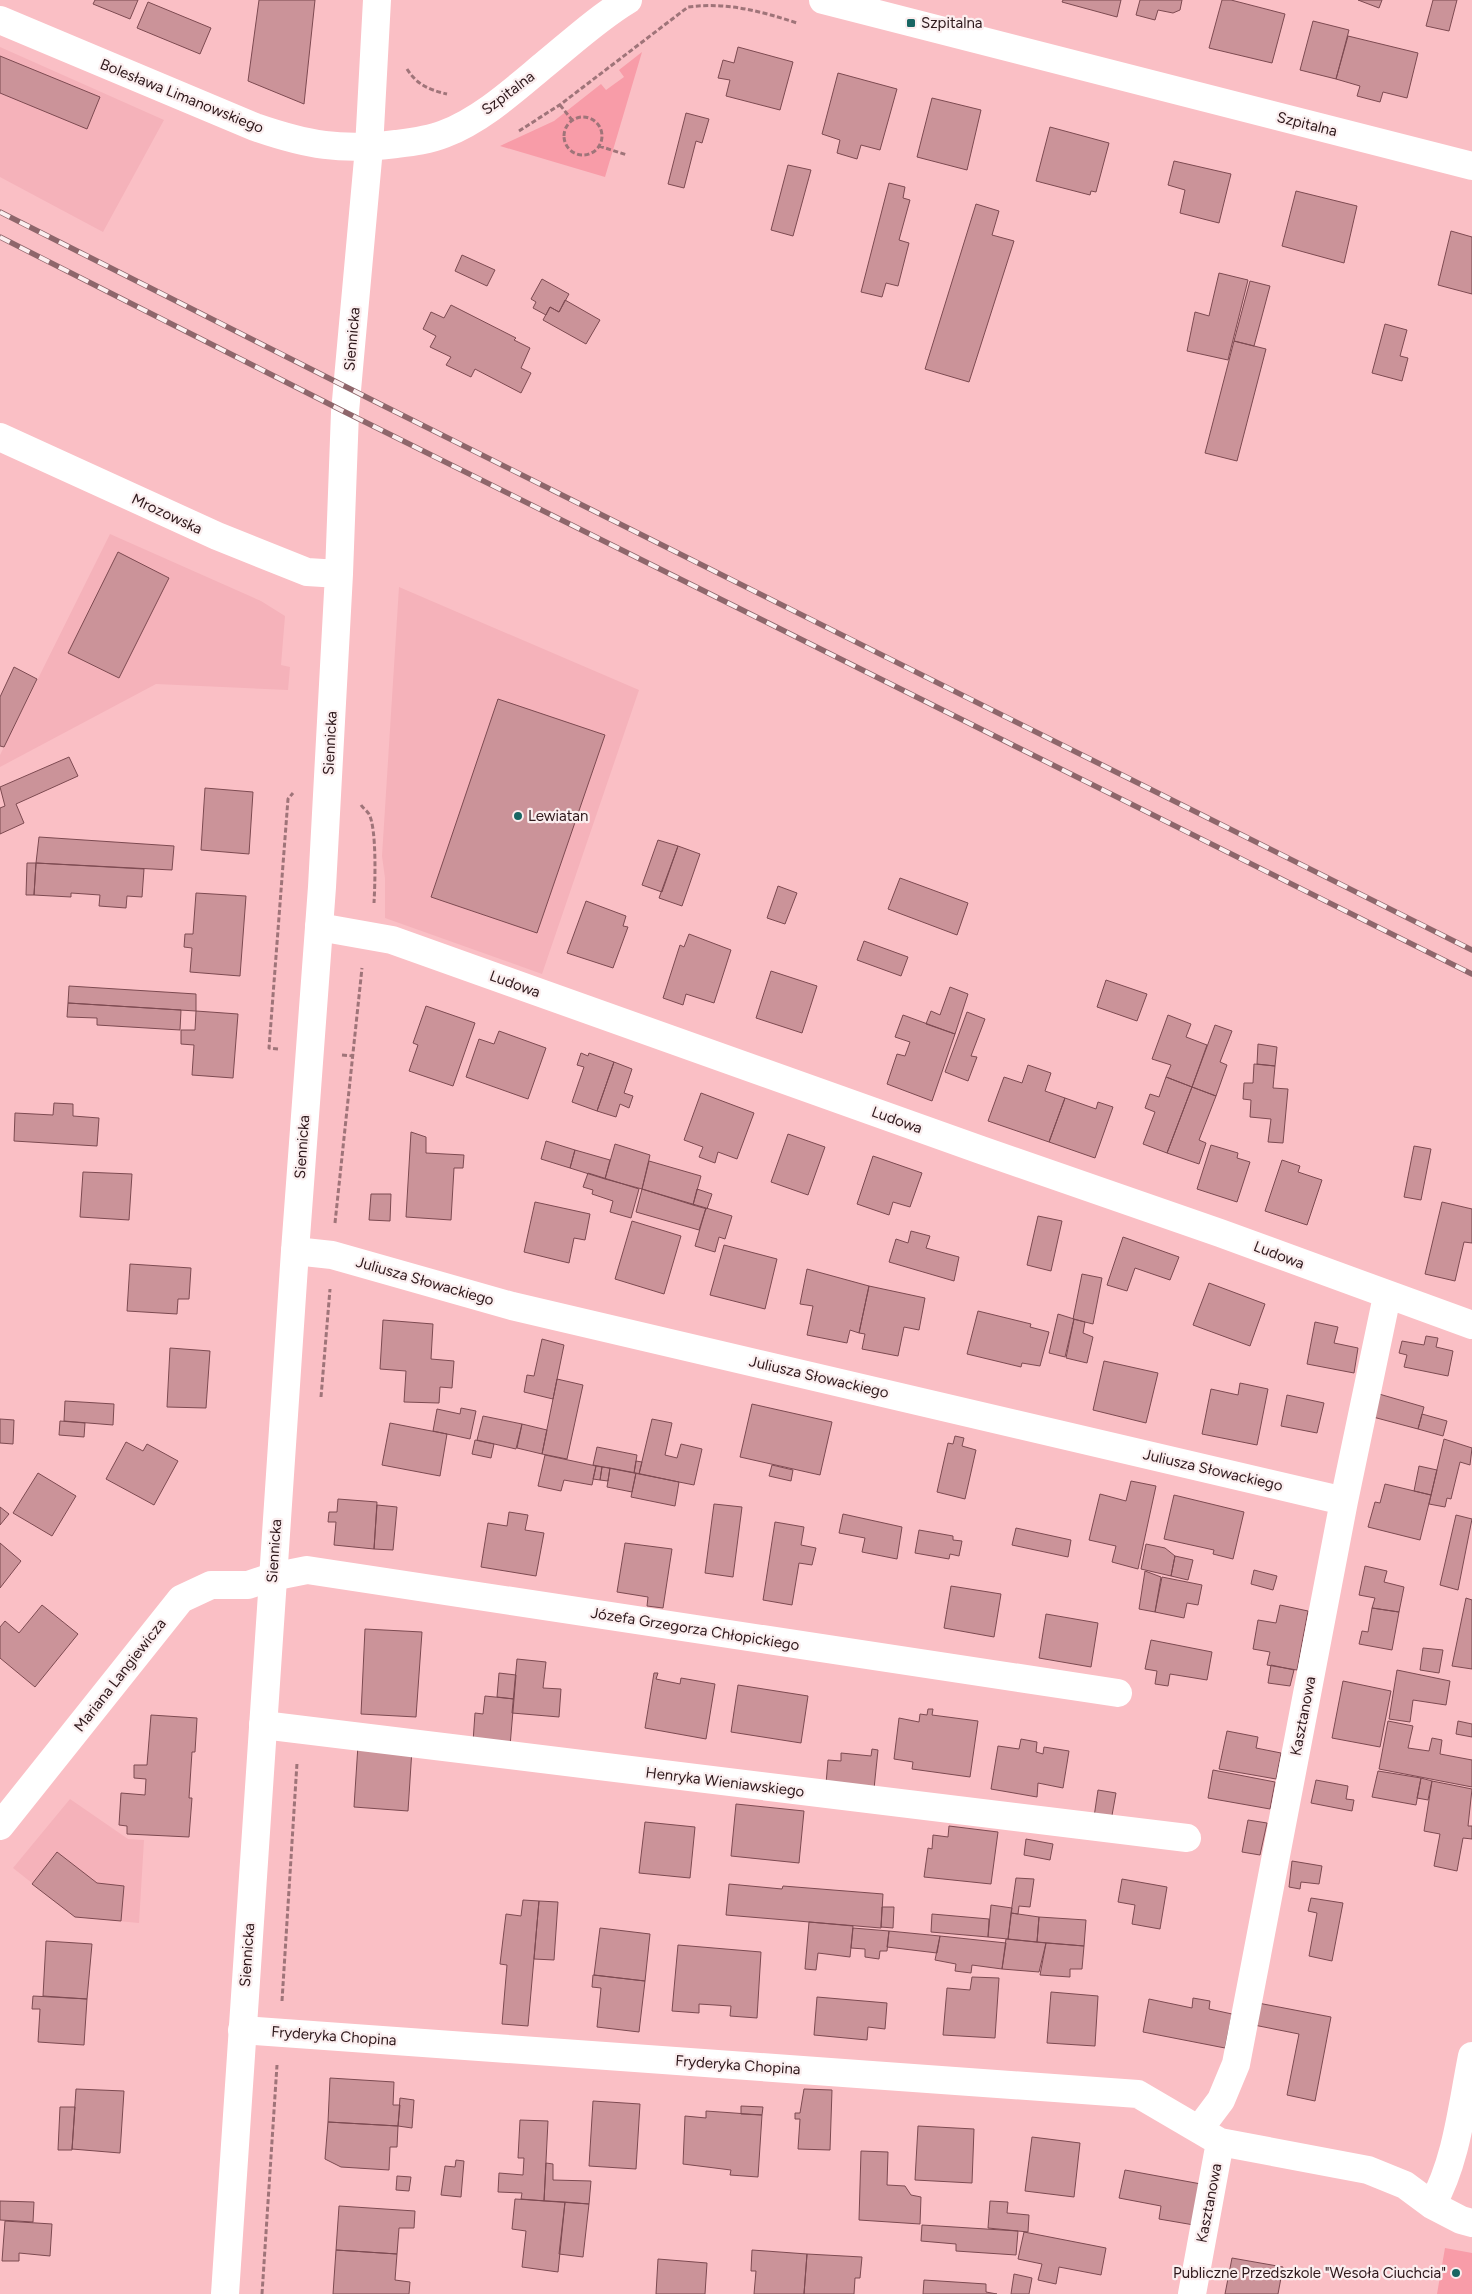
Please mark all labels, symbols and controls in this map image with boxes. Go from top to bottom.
place label: Szpitalna [921,14,983,32]
marker: Szpitalna [905,17,917,29]
street label: Bolesława Limanowskiego [98,55,267,137]
street label: Szpitalna [478,67,538,119]
street label: Szpitalna [1275,108,1339,140]
street label: Siennicka [340,306,364,372]
street label: Mrozowska [129,490,205,538]
street label: Siennicka [319,711,341,775]
place label: Lewiatan [528,807,588,825]
marker: Lewiatan [512,810,524,822]
street label: Ludowa [487,967,543,1001]
street label: Ludowa [869,1103,925,1137]
street label: Siennicka [291,1114,313,1180]
street label: Ludowa [1251,1237,1307,1273]
street label: Juliusza Słowackiego [354,1253,496,1309]
street label: Juliusza Słowackiego [747,1352,891,1402]
street label: Juliusza Słowackiego [1141,1445,1285,1495]
street label: Siennicka [263,1518,285,1584]
street label: Józefa Grzegorza Chłopickiego [589,1604,801,1654]
street label: Mariana Langiewicza [70,1615,170,1735]
street label: Kasztanowa [1286,1675,1320,1757]
street label: Henryka Wieniawskiego [645,1763,806,1801]
street label: Siennicka [236,1922,258,1988]
street label: Fryderyka Chopina [271,2023,397,2049]
street label: Fryderyka Chopina [675,2052,801,2078]
street label: Kasztanowa [1192,2162,1226,2244]
place label: Publiczne Przedszkole "Wesoła Ciuchcia" [1173,2264,1446,2282]
marker: Publiczne Przedszkole "Wesoła Ciuchcia" [1450,2267,1462,2279]

